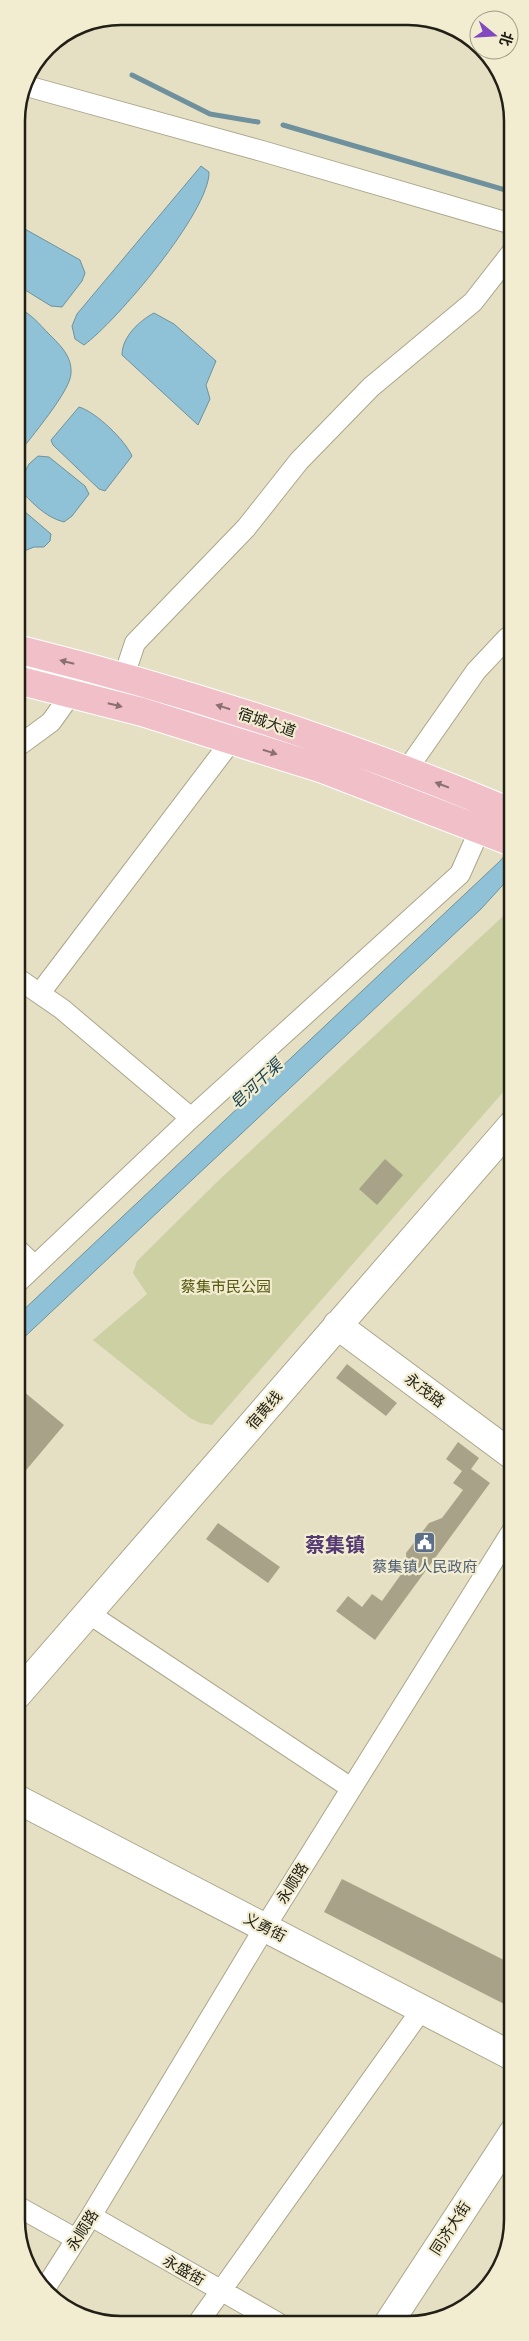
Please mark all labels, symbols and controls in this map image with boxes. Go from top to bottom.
north arrow [469,10,519,60]
text: 北 [496,30,517,48]
one-way arrow [59,658,74,666]
one-way arrow [107,701,122,709]
one-way arrow [215,703,230,711]
street label: 宿城大道 [236,703,298,741]
one-way arrow [263,748,278,756]
one-way arrow [434,781,449,789]
water label: 皂河干渠 [225,1053,288,1114]
park label: 蔡集市民公园 [181,1277,271,1296]
street label: 永茂路 [401,1369,449,1411]
street label: 宿黄线 [242,1387,286,1433]
public building icon: 蔡集镇人民政府 [413,1531,437,1555]
district label: 蔡集镇 [305,1532,365,1558]
place label: 蔡集镇人民政府 [372,1557,478,1576]
street label: 永顺路 [272,1859,312,1907]
street label: 义勇街 [241,1908,289,1946]
street label: 同济大街 [426,2198,474,2258]
street label: 永顺路 [62,2206,102,2254]
street label: 永盛街 [160,2251,208,2289]

